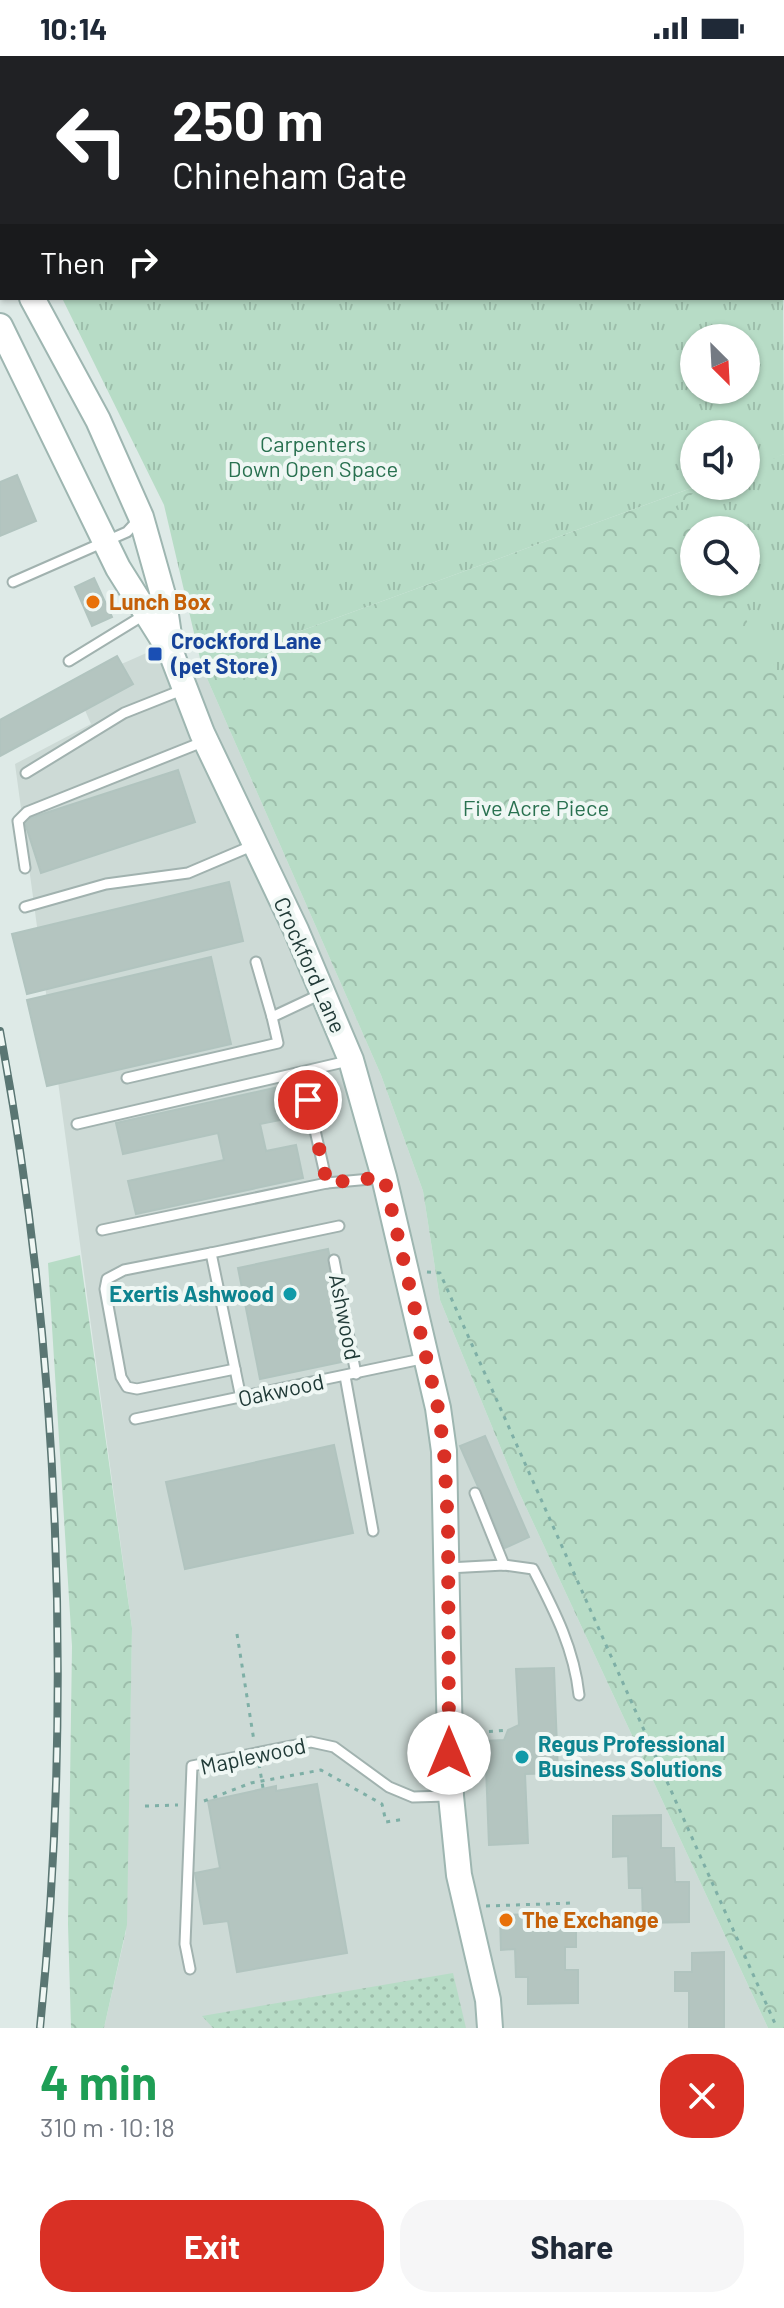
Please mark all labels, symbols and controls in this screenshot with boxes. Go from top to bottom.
text: 10:14 [40,10,107,46]
text: 250 m [172,85,323,152]
icon: left [40,88,144,192]
text: Chineham Gate [172,153,407,196]
icon: right [121,240,165,284]
text: Then [40,244,105,280]
north arrow [680,324,760,404]
map controls [680,324,760,596]
button: sound [680,420,760,500]
park label: Carpenters Down Open Space [228,430,398,481]
button: search [680,516,760,596]
place label: Lunch Box [109,588,211,614]
marker: Lunch Box [84,593,102,611]
place label: Crockford Lane (pet Store) [170,627,322,678]
marker: Crockford Lane (pet Store) [146,645,164,663]
park label: Five Acre Piece [463,794,609,820]
street label: Crockford Lane [269,893,352,1037]
pin [274,1066,342,1134]
icon: arrive [286,1078,330,1122]
street label: Ashwood [325,1272,367,1362]
place label: Exertis Ashwood [109,1280,274,1306]
marker: Exertis Ashwood [281,1285,299,1303]
street label: Oakwood [235,1367,326,1411]
position arrow [407,1711,491,1795]
place label: Regus Professional Business Solutions [538,1730,725,1781]
street label: Maplewood [198,1731,308,1779]
marker: Regus Professional Business Solutions [513,1748,531,1766]
place label: The Exchange [522,1906,659,1932]
marker: The Exchange [497,1911,515,1929]
text: 4 min [40,2052,157,2110]
button: close [660,2054,744,2138]
text: 310 m · 10:18 [40,2111,175,2142]
button: Exit [40,2200,384,2292]
button: Share [400,2200,744,2292]

